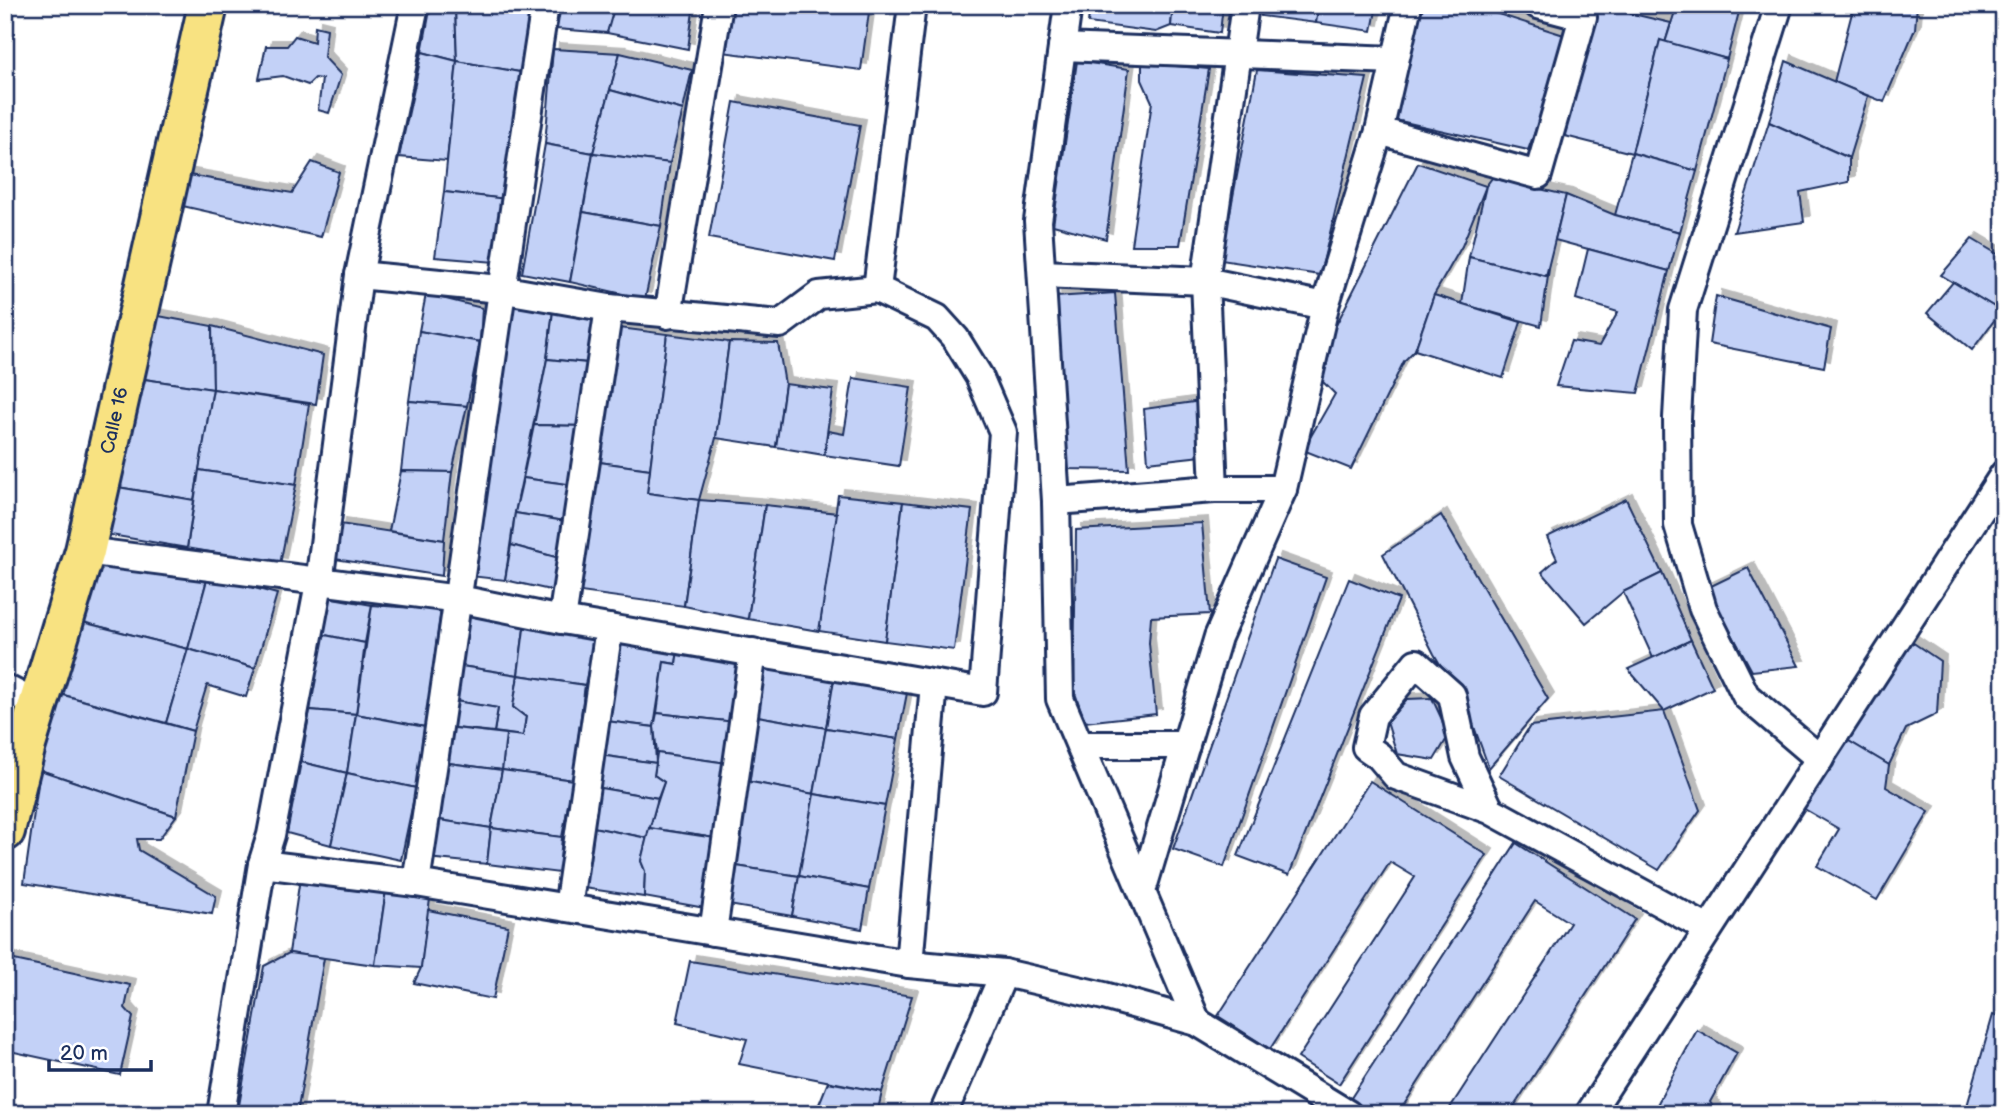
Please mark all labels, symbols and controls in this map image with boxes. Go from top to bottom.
street label: Calle 16 [96,385,133,456]
scale bar [49,1028,150,1072]
text: 20 m [60,1041,108,1066]

